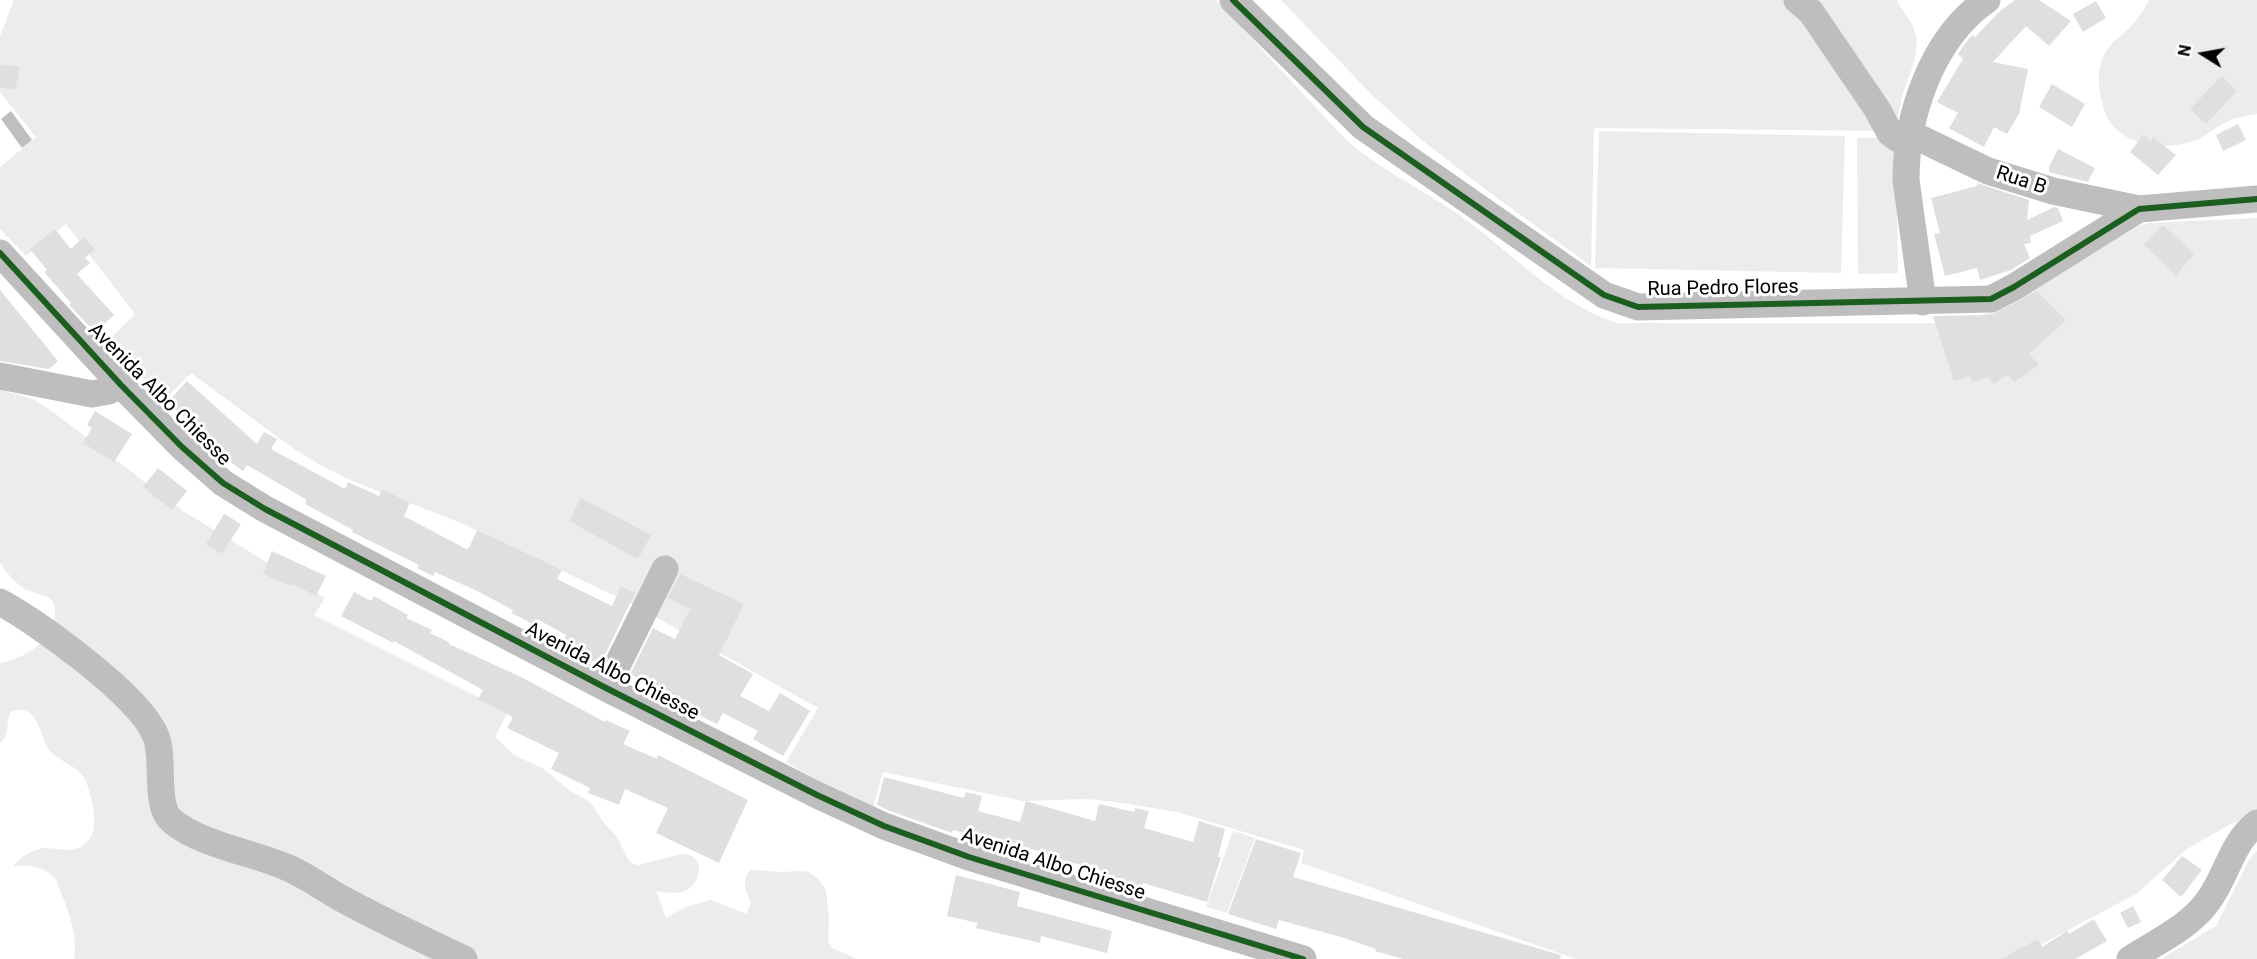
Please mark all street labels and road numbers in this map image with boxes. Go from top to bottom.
street label: Rua B [1993,162,2049,200]
street label: Rua Pedro Flores [1647,276,1799,302]
street label: Avenida Albo Chiesse [83,319,235,471]
street label: Avenida Albo Chiesse [521,618,703,726]
street label: Avenida Albo Chiesse [958,824,1148,906]

